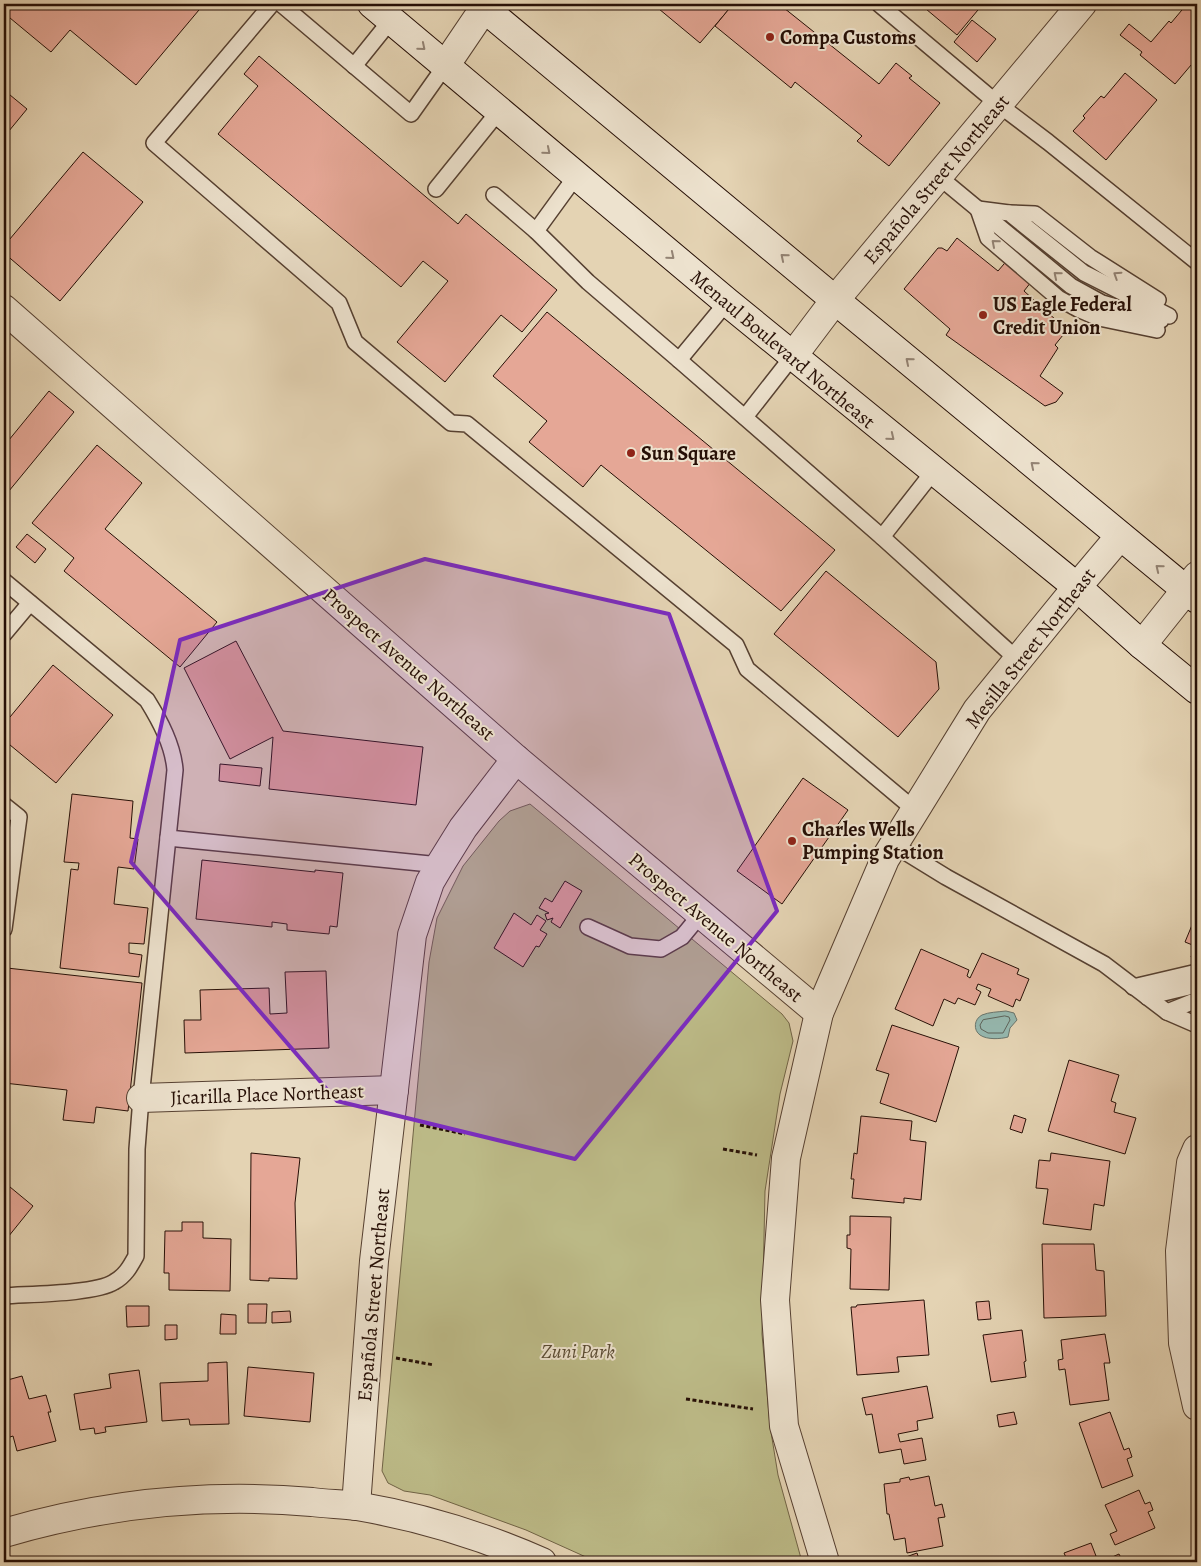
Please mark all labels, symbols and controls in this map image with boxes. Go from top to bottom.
place label: Compa Customs [780,24,916,51]
marker: Compa Customs [764,31,776,43]
one-way arrow [417,41,426,50]
street label: Española Street Northeast [857,88,1016,270]
one-way arrow [541,146,550,155]
one-way arrow [991,240,1000,249]
one-way arrow [665,250,674,258]
one-way arrow [780,254,789,263]
street label: Menaul Boulevard Northeast [684,264,881,435]
one-way arrow [1054,272,1063,280]
one-way arrow [1114,272,1123,282]
place label: US Eagle Federal Credit Union [993,291,1132,341]
marker: US Eagle Federal Credit Union [977,309,989,321]
one-way arrow [905,358,914,367]
one-way arrow [885,432,894,440]
place label: Sun Square [641,440,736,467]
marker: Sun Square [625,447,637,459]
one-way arrow [1031,462,1040,470]
street label: Mesilla Street Northeast [959,562,1102,734]
one-way arrow [1156,565,1165,574]
street label: Prospect Avenue Northeast [317,582,501,747]
place label: Charles Wells Pumping Station [802,816,944,866]
marker: Charles Wells Pumping Station [786,835,798,847]
street label: Prospect Avenue Northeast [623,846,809,1009]
street label: Jicarilla Place Northeast [170,1078,365,1111]
street label: Española Street Northeast [351,1187,396,1403]
park label: Zuni Park [541,1338,615,1365]

